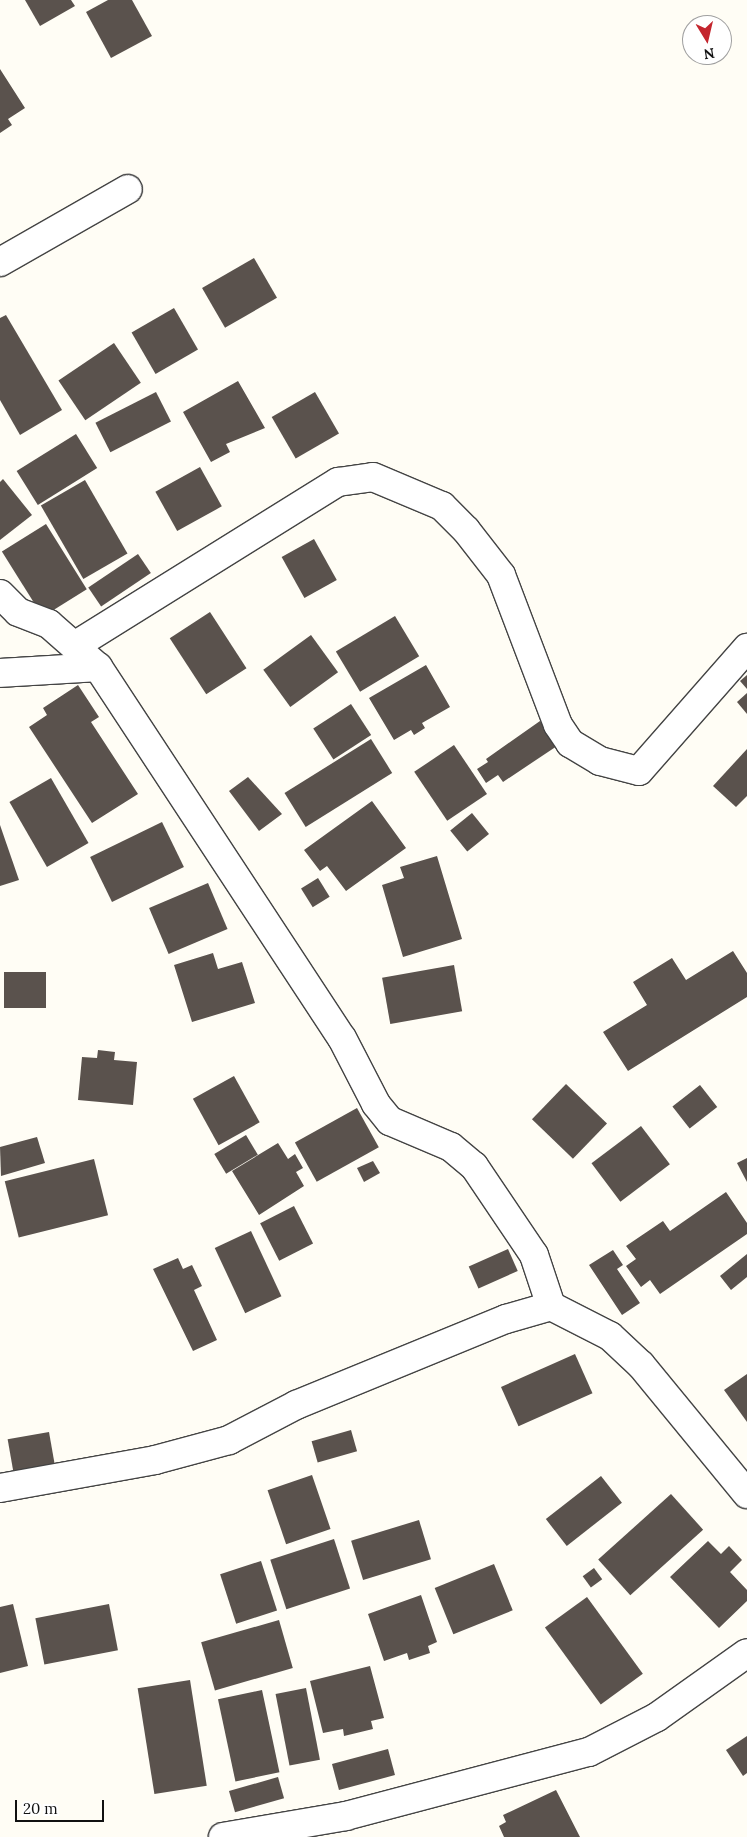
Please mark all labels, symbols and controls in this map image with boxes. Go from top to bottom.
north arrow [682,15,732,65]
text: N [702,44,716,64]
scale bar [18,1790,106,1822]
text: 20 m [23,1799,58,1818]

